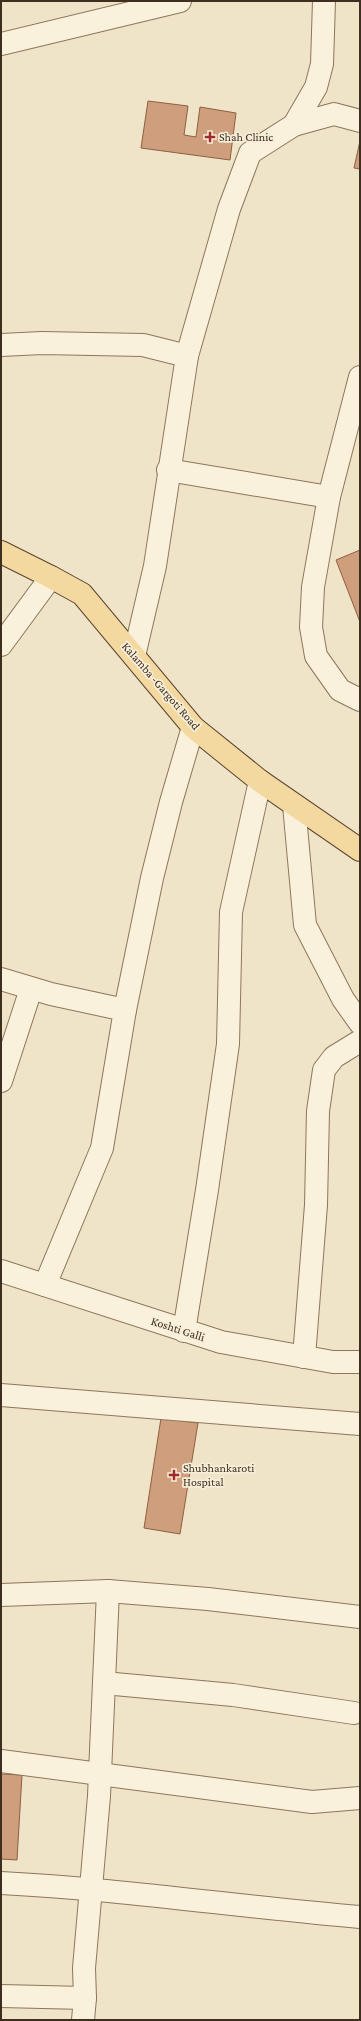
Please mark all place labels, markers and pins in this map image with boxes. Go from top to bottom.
place label: Shah Clinic [219,130,273,144]
marker: Shah Clinic [204,131,216,143]
place label: Shubhankaroti Hospital [183,1461,254,1489]
marker: Shubhankaroti Hospital [168,1469,180,1481]

